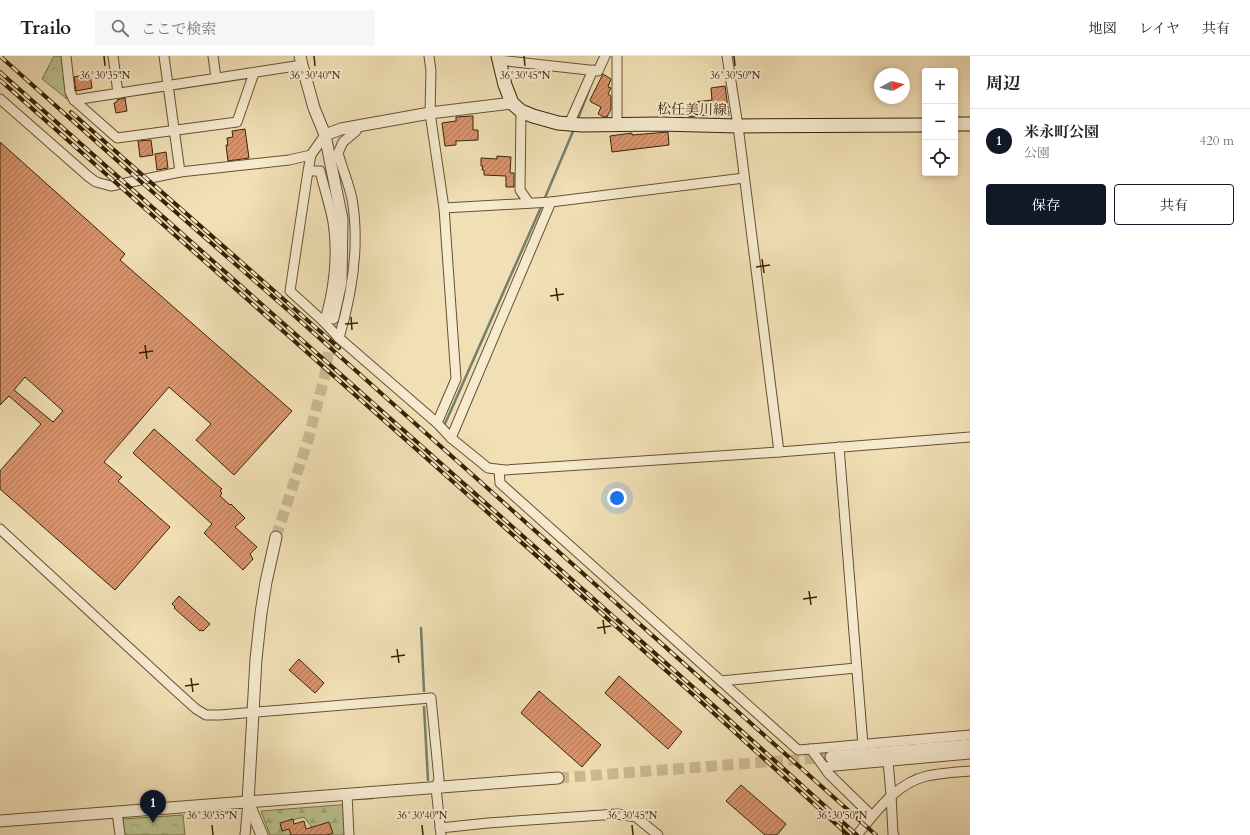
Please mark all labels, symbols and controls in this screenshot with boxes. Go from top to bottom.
search box [95,10,375,46]
text: Trailo [20,15,71,41]
icon: search [109,17,131,39]
text: ここで検索 [141,19,216,39]
text: 地図 [1089,19,1117,38]
text: レイヤ [1139,19,1180,38]
text: 共有 [1202,19,1230,38]
north arrow [874,68,910,104]
map controls [922,68,958,176]
button: + [922,68,958,104]
text: 36°30'35"N [80,69,131,83]
text: 36°30'40"N [290,69,341,83]
text: 36°30'45"N [500,69,551,83]
text: 36°30'50"N [710,69,761,83]
text: 周辺 [986,72,1020,95]
street label: 松任美川線 [657,99,727,120]
button: − [922,104,958,140]
text: 米永町公園 [1024,122,1099,142]
text: 1 [996,132,1002,150]
text: 420 m [1200,132,1234,150]
button: locate [922,140,958,176]
text: 公園 [1024,144,1050,162]
button: 保存 [986,184,1106,225]
button: 共有 [1114,184,1234,225]
your location [607,488,627,508]
pin: 1 [140,790,166,823]
text: 36°30'35"N [187,809,238,823]
text: 36°30'40"N [397,809,448,823]
text: 36°30'45"N [607,809,658,823]
text: 36°30'50"N [817,809,868,823]

